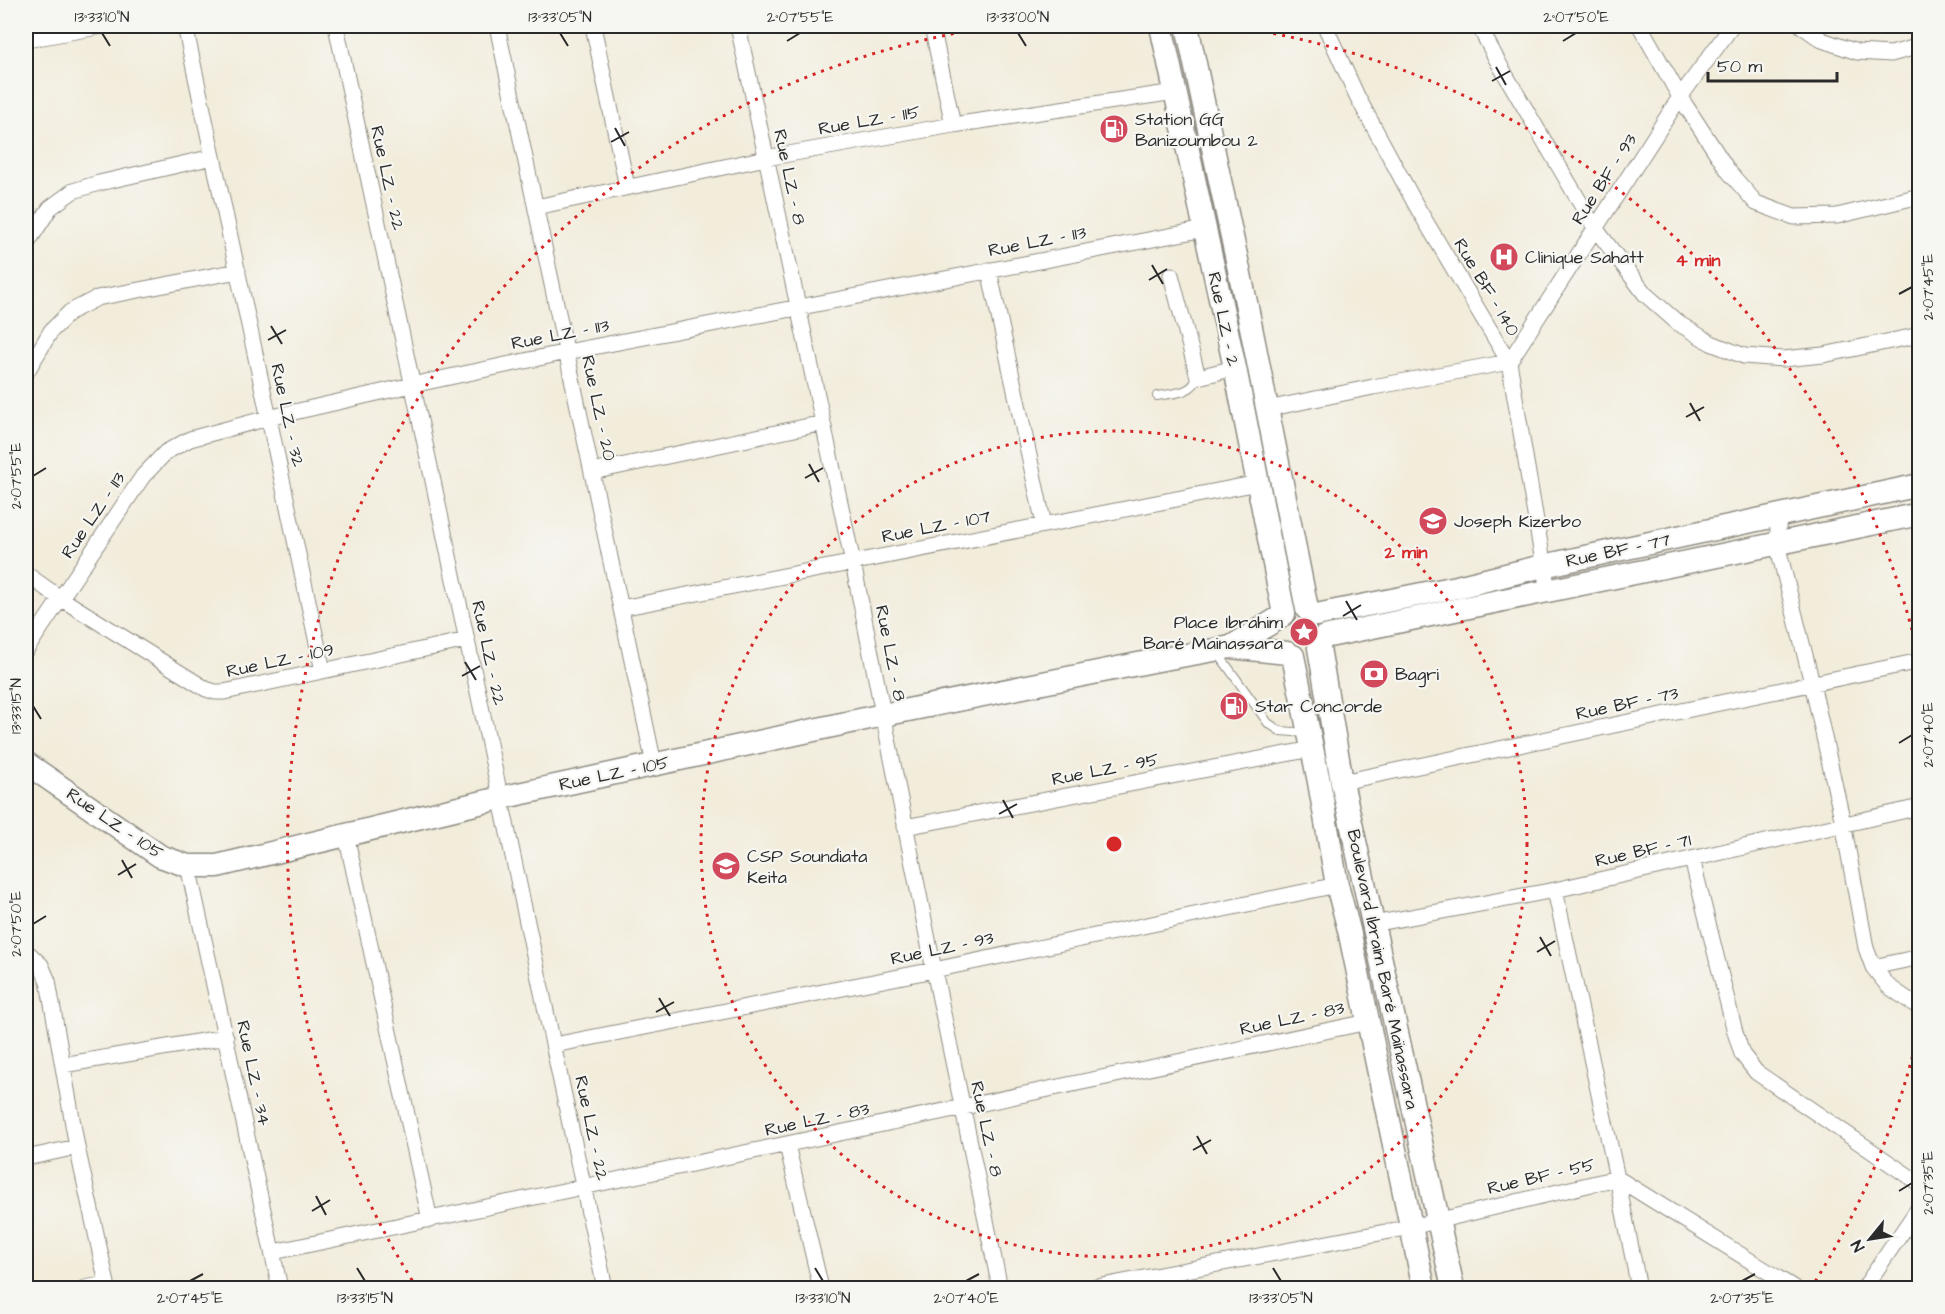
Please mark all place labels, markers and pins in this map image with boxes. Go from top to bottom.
place label: Station GG Banizoumbou 2 [1135,107,1258,153]
fuel station icon: Station GG Banizoumbou 2 [1098,113,1130,145]
hospital icon: Clinique Sahatt [1488,241,1520,273]
place label: Clinique Sahatt [1525,245,1644,270]
school or university icon: Joseph Kizerbo [1417,505,1449,537]
place label: Joseph Kizerbo [1454,509,1581,534]
place label: Place Ibrahim Baré Mainassara [1143,610,1283,656]
place icon: Place Ibrahim Baré Mainassara [1288,616,1320,648]
bank icon: Bagri [1358,658,1390,690]
place label: Bagri [1395,662,1439,688]
fuel station icon: Star Concorde [1218,690,1250,722]
place label: Star Concorde [1255,694,1383,719]
centre of rings [1104,834,1124,854]
place label: CSP Soundiata Keita [747,844,867,890]
school or university icon: CSP Soundiata Keita [710,850,742,882]

